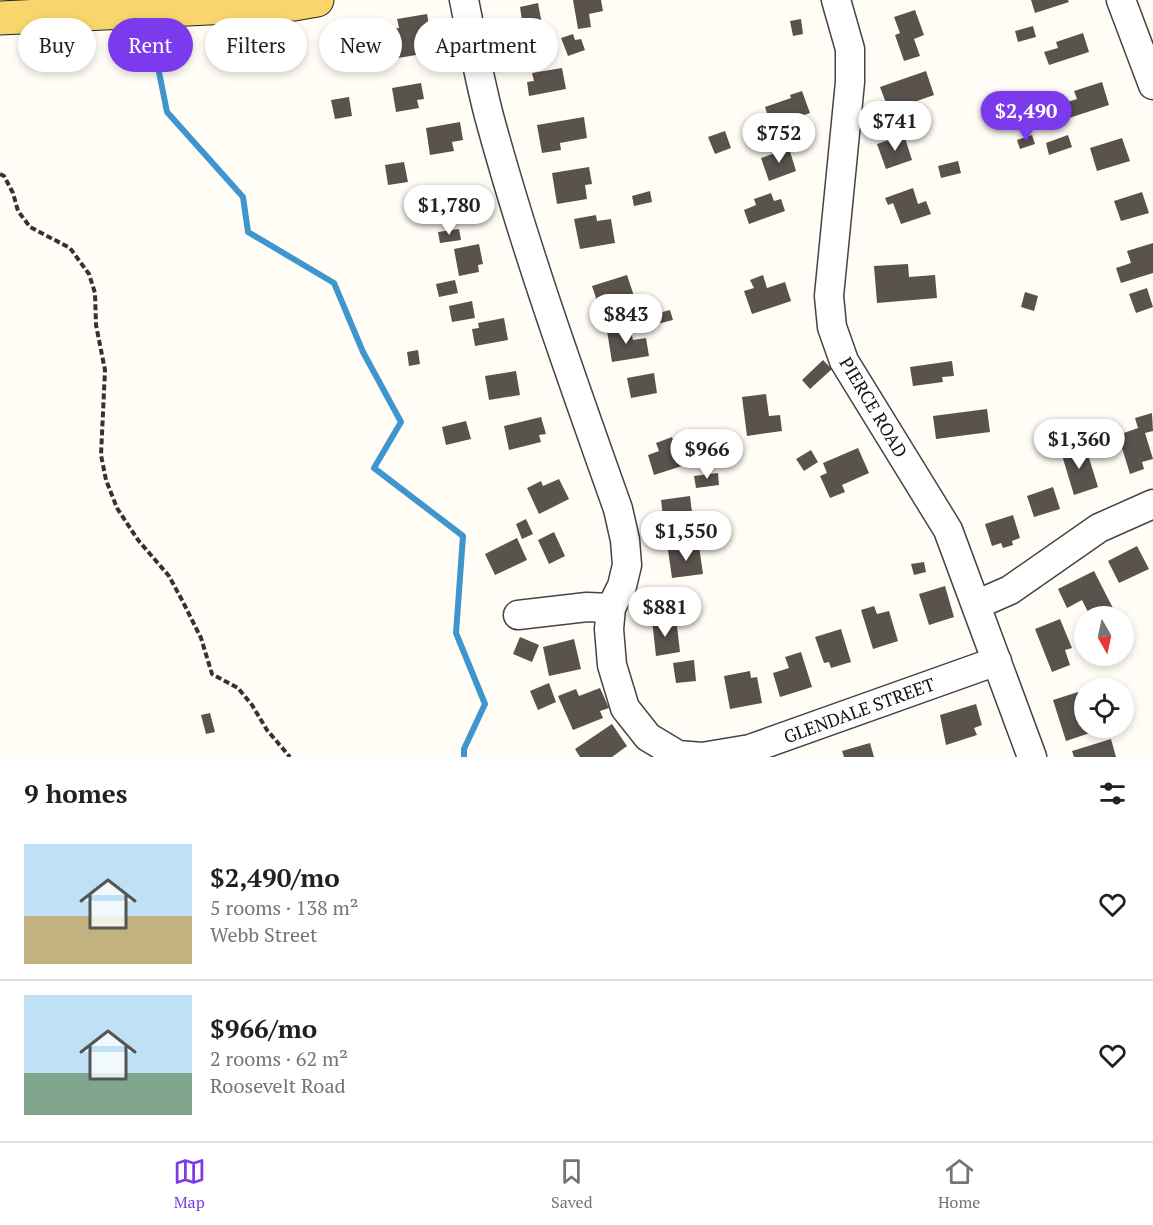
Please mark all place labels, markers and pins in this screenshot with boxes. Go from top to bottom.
pin: $2,490 [977,91,1075,142]
pin: $741 [859,101,931,152]
pin: $752 [743,113,815,164]
pin: $1,780 [400,185,498,236]
pin: $843 [590,294,662,345]
pin: $1,360 [1030,419,1128,470]
pin: $966 [671,429,743,480]
pin: $1,550 [637,511,735,562]
pin: $881 [629,587,701,638]

